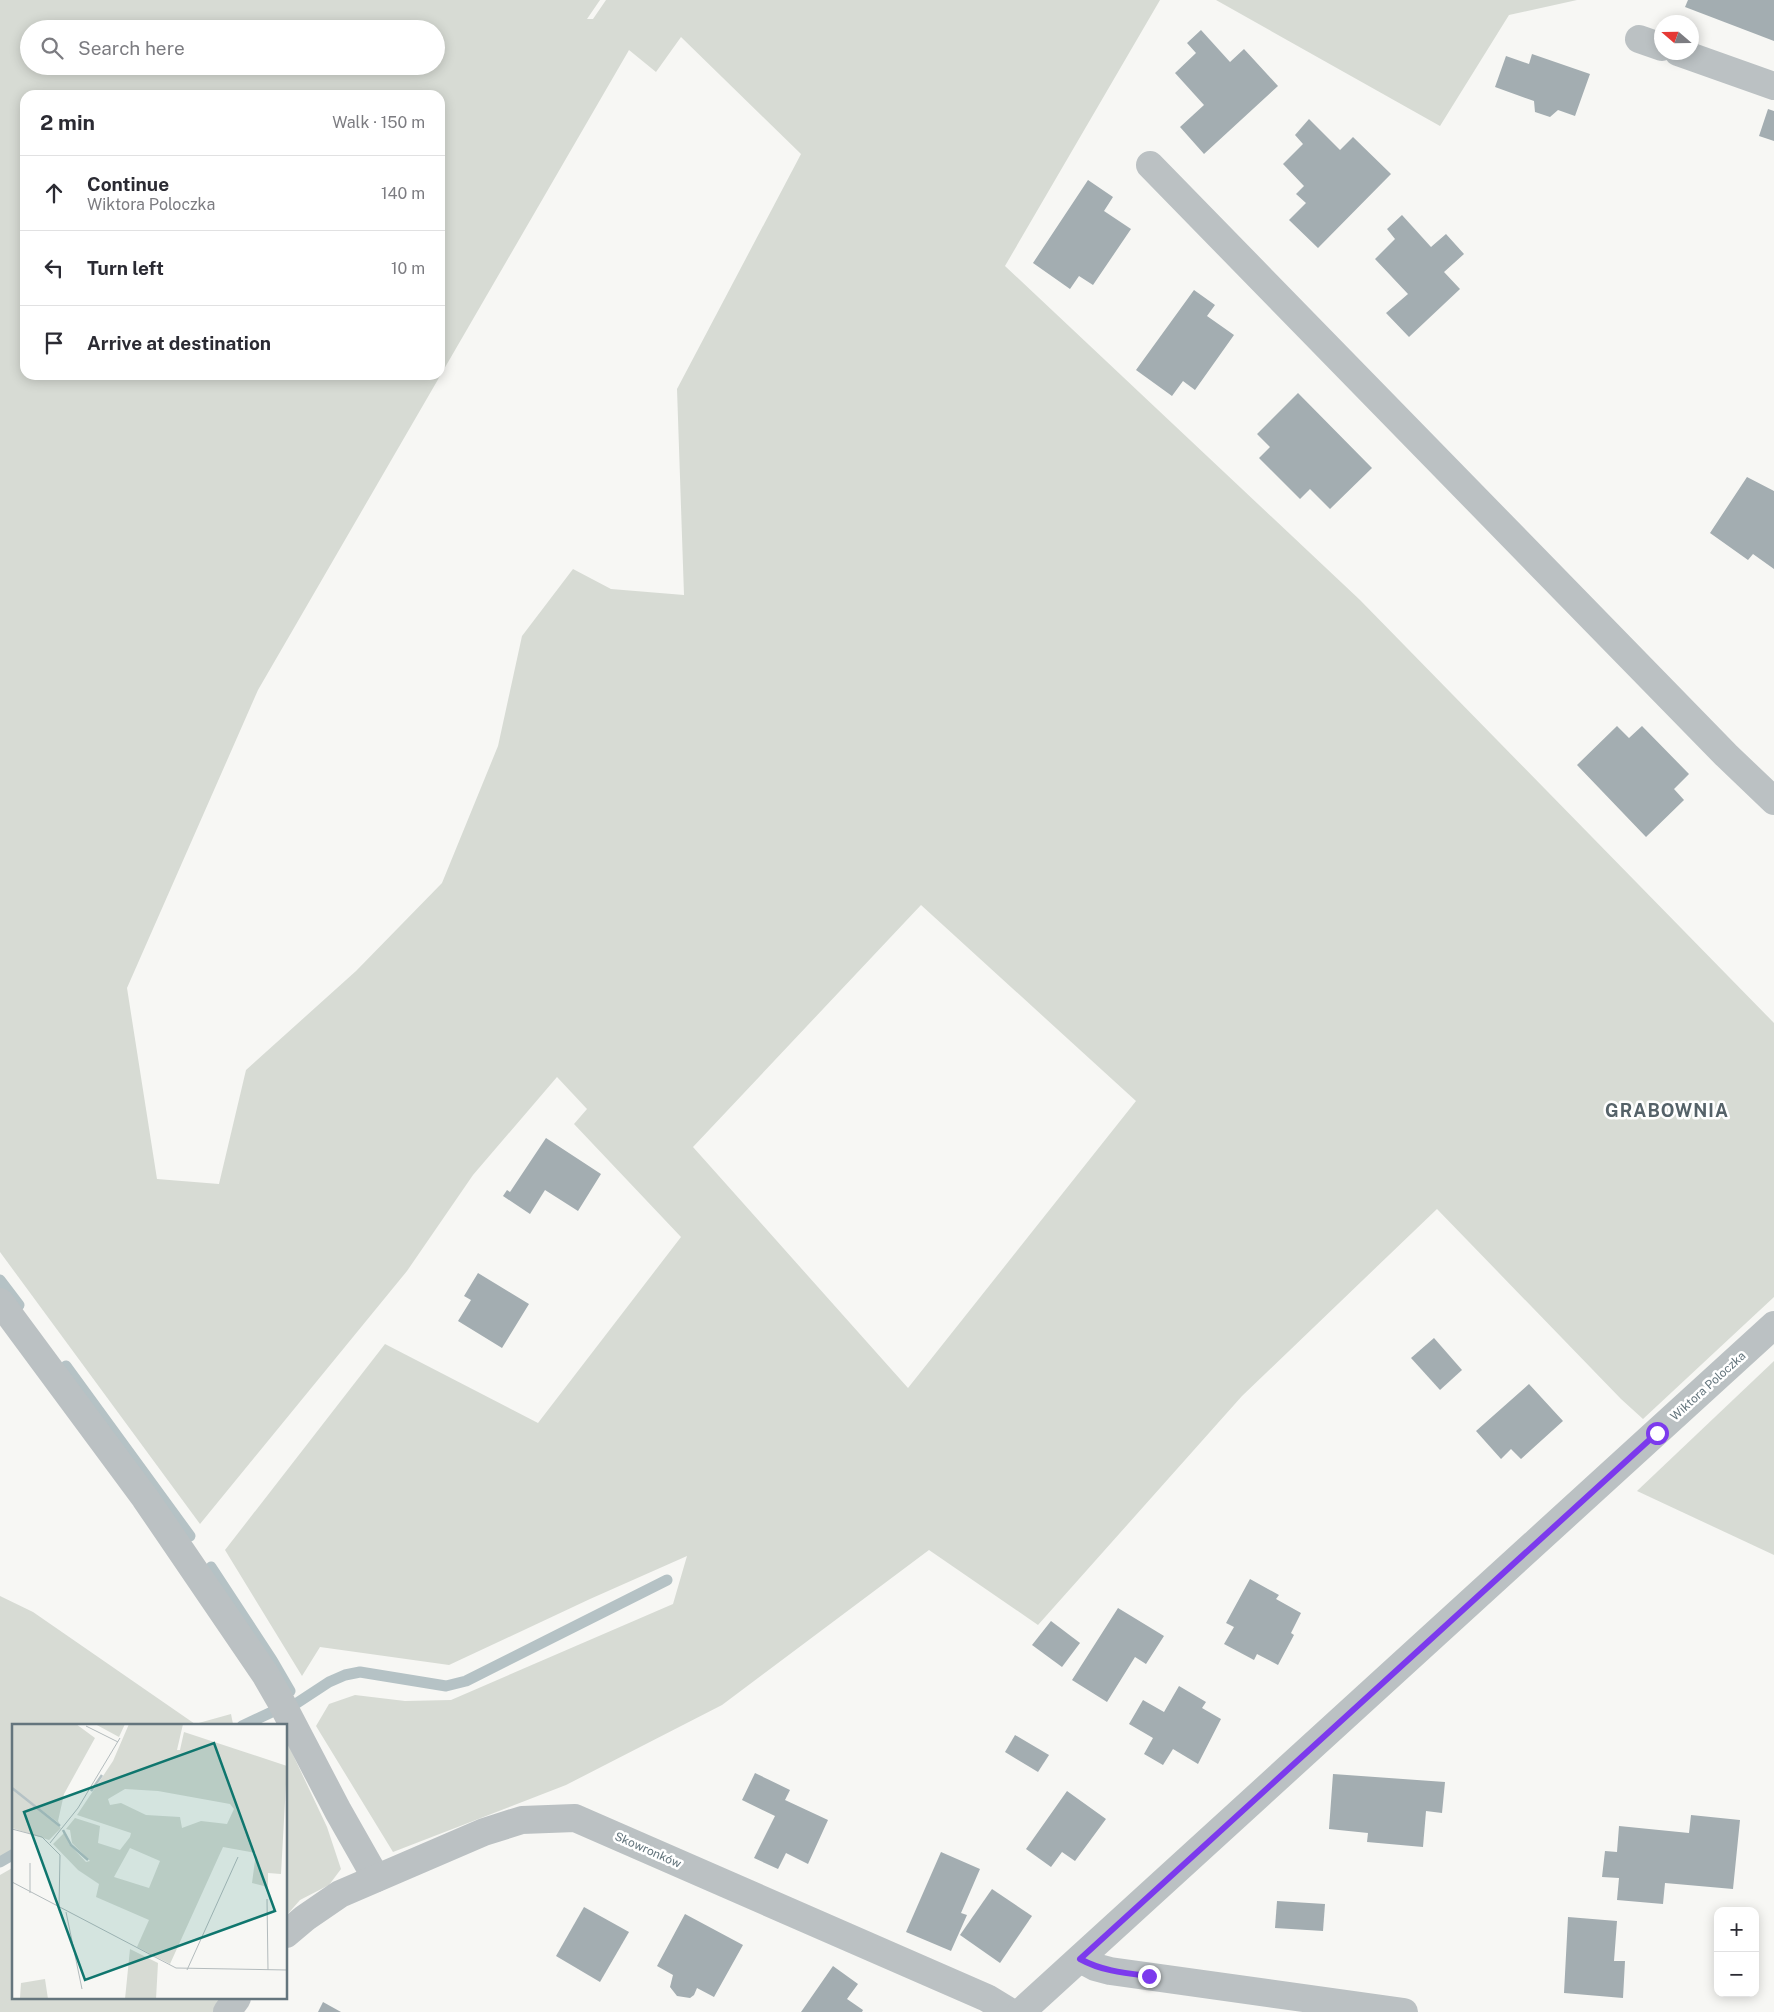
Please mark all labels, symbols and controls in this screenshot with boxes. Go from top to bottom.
north arrow [1654,15,1699,60]
search box [20,20,445,75]
icon: search [38,34,66,62]
text: Search here [78,37,185,59]
text: 2 min [40,110,95,135]
text: Walk · 150 m [332,113,425,132]
text: Continue [87,173,169,195]
icon: ahead [40,179,68,207]
text: 140 m [381,184,425,203]
text: Wiktora Poloczka [87,195,215,214]
icon: left [40,254,68,282]
text: Turn left [87,257,164,279]
text: 10 m [391,259,425,278]
icon: arrive [40,329,68,357]
text: Arrive at destination [87,332,271,354]
district label: GRABOWNIA [1605,1100,1729,1121]
street label: Wiktora Poloczka [1668,1349,1748,1423]
route start [1646,1422,1669,1445]
inset map [12,1724,288,2000]
street label: Skowronków [613,1829,684,1871]
map controls [1714,1907,1759,1997]
button: + [1714,1907,1759,1952]
button: − [1714,1952,1759,1997]
route end [1138,1965,1161,1988]

